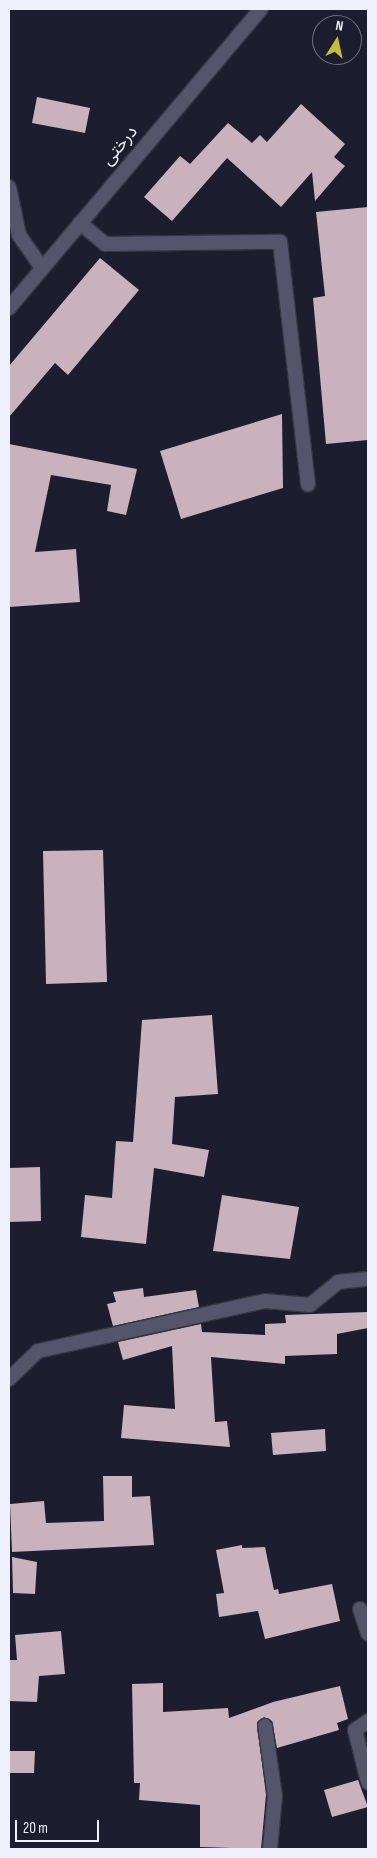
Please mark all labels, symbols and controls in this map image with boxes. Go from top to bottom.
north arrow [312,15,362,65]
text: N [334,17,345,35]
street label: درختی [97,122,143,170]
scale bar [18,1810,101,1842]
text: 20 m [23,1819,48,1838]

